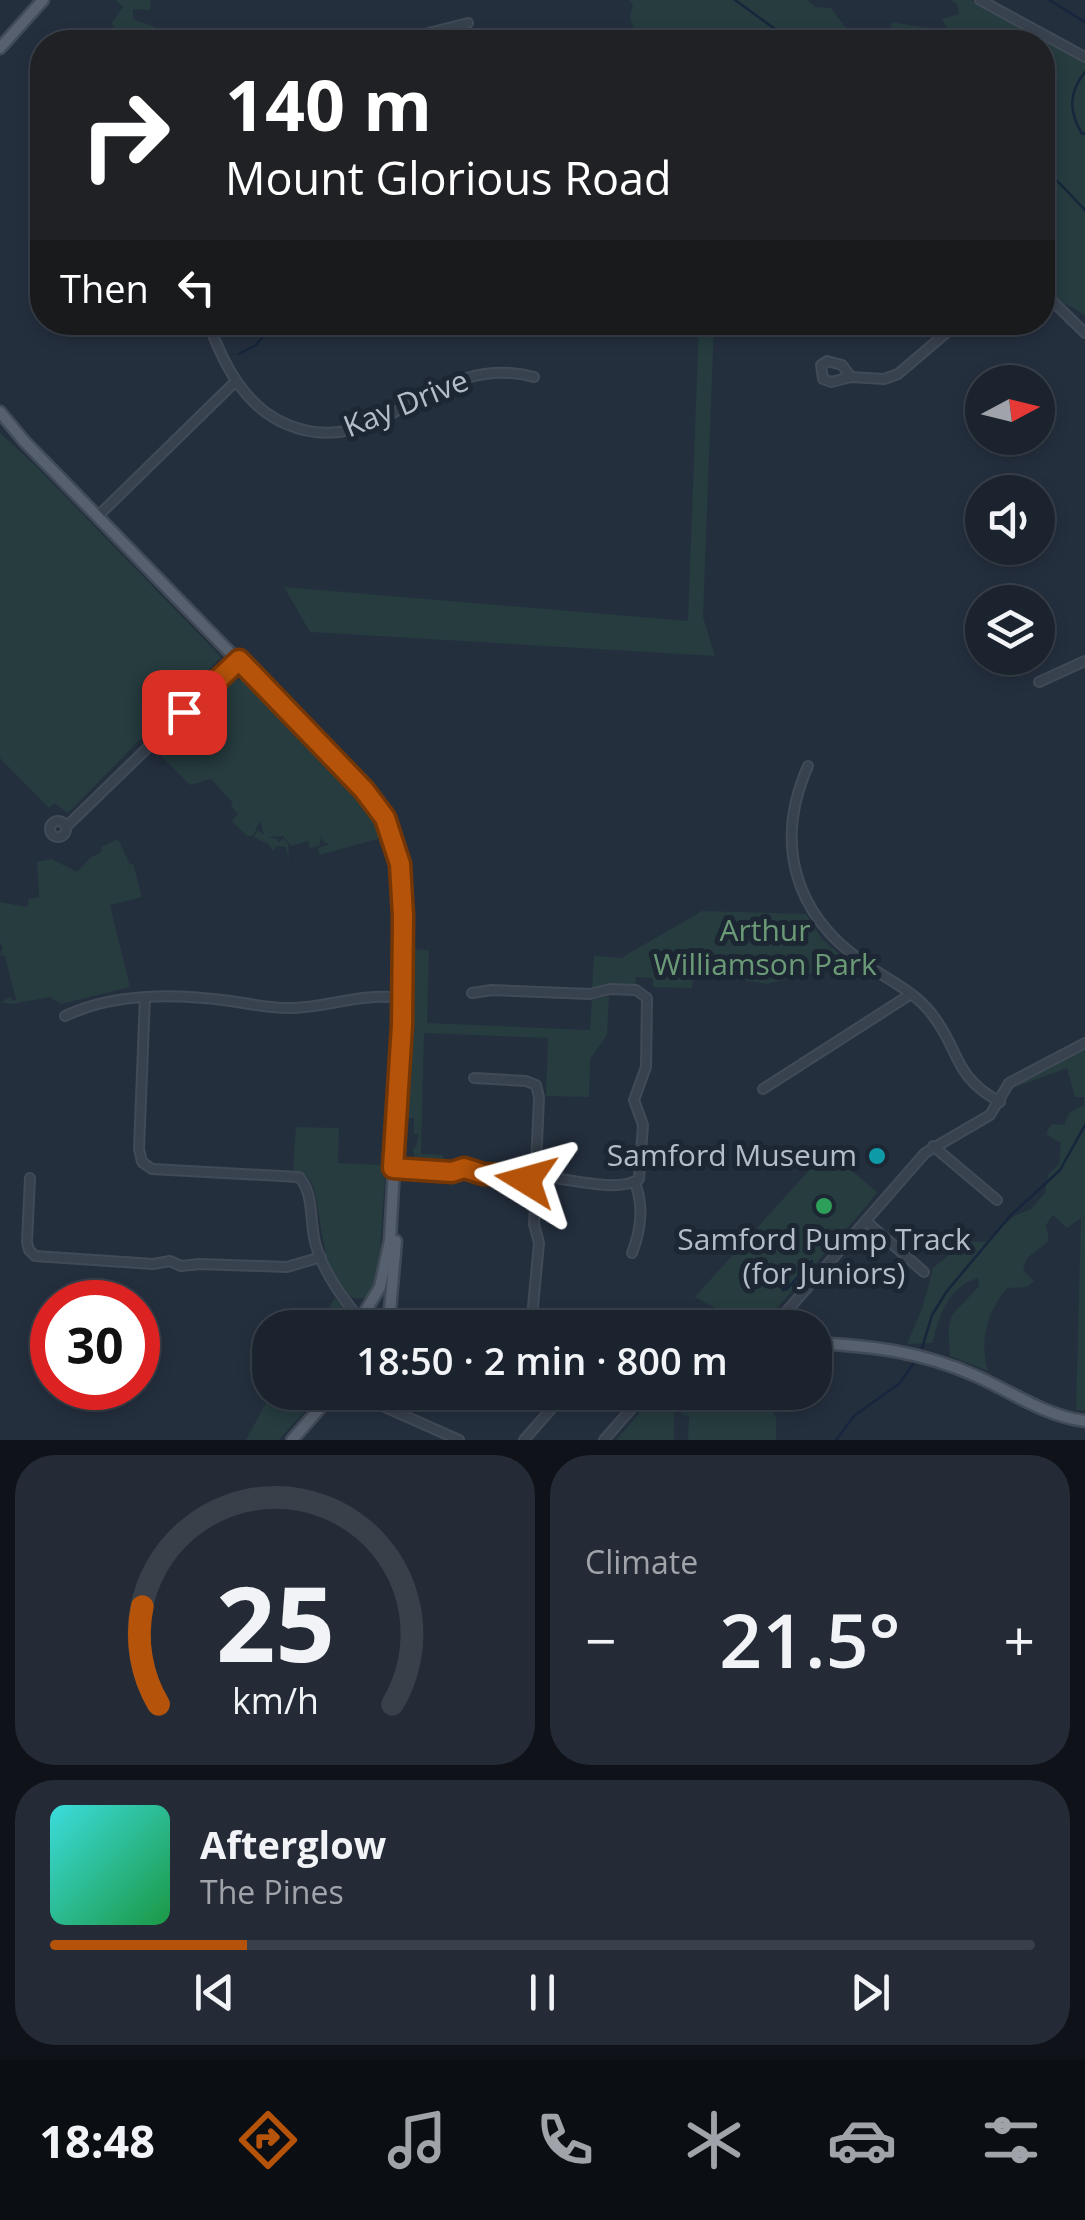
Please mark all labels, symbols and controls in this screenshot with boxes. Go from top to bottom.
text: 140 m [225,56,432,152]
icon: right [60,70,190,200]
text: Mount Glorious Road [225,147,672,208]
icon: left [169,260,224,315]
text: Then [60,262,149,314]
street label: Kay Drive [337,359,474,446]
north arrow [965,365,1055,455]
map controls [965,365,1055,675]
button: sound [965,475,1055,565]
button: layers [965,585,1055,675]
pin [142,670,227,755]
icon: arrive [157,685,212,740]
park label: Arthur Williamson Park [653,909,877,984]
position arrow [474,1128,578,1232]
place label: Samford Museum [607,1134,857,1175]
marker: Samford Museum [866,1145,888,1167]
marker: Samford Pump Track (for Juniors) [813,1195,835,1217]
place label: Samford Pump Track (for Juniors) [677,1218,971,1293]
speed limit sign: 30 [30,1280,160,1410]
text: 18:50 · 2 min · 800 m [356,1334,728,1386]
text: Climate [585,1540,698,1583]
text: 25 [216,1551,334,1692]
text: 21.5° [719,1588,901,1690]
text: − [585,1602,616,1677]
text: + [1004,1602,1035,1677]
text: km/h [232,1676,318,1724]
text: Afterglow [200,1818,386,1870]
text: The Pines [200,1870,344,1913]
icon: previous [187,1965,242,2020]
icon: pause [515,1965,570,2020]
icon: next [843,1965,898,2020]
icon: directions [233,2105,303,2175]
icon: music [382,2105,452,2175]
icon: phone [530,2105,600,2175]
icon: climate [679,2105,749,2175]
icon: car [827,2105,897,2175]
icon: filters [976,2105,1046,2175]
text: 18:48 [39,2110,155,2171]

